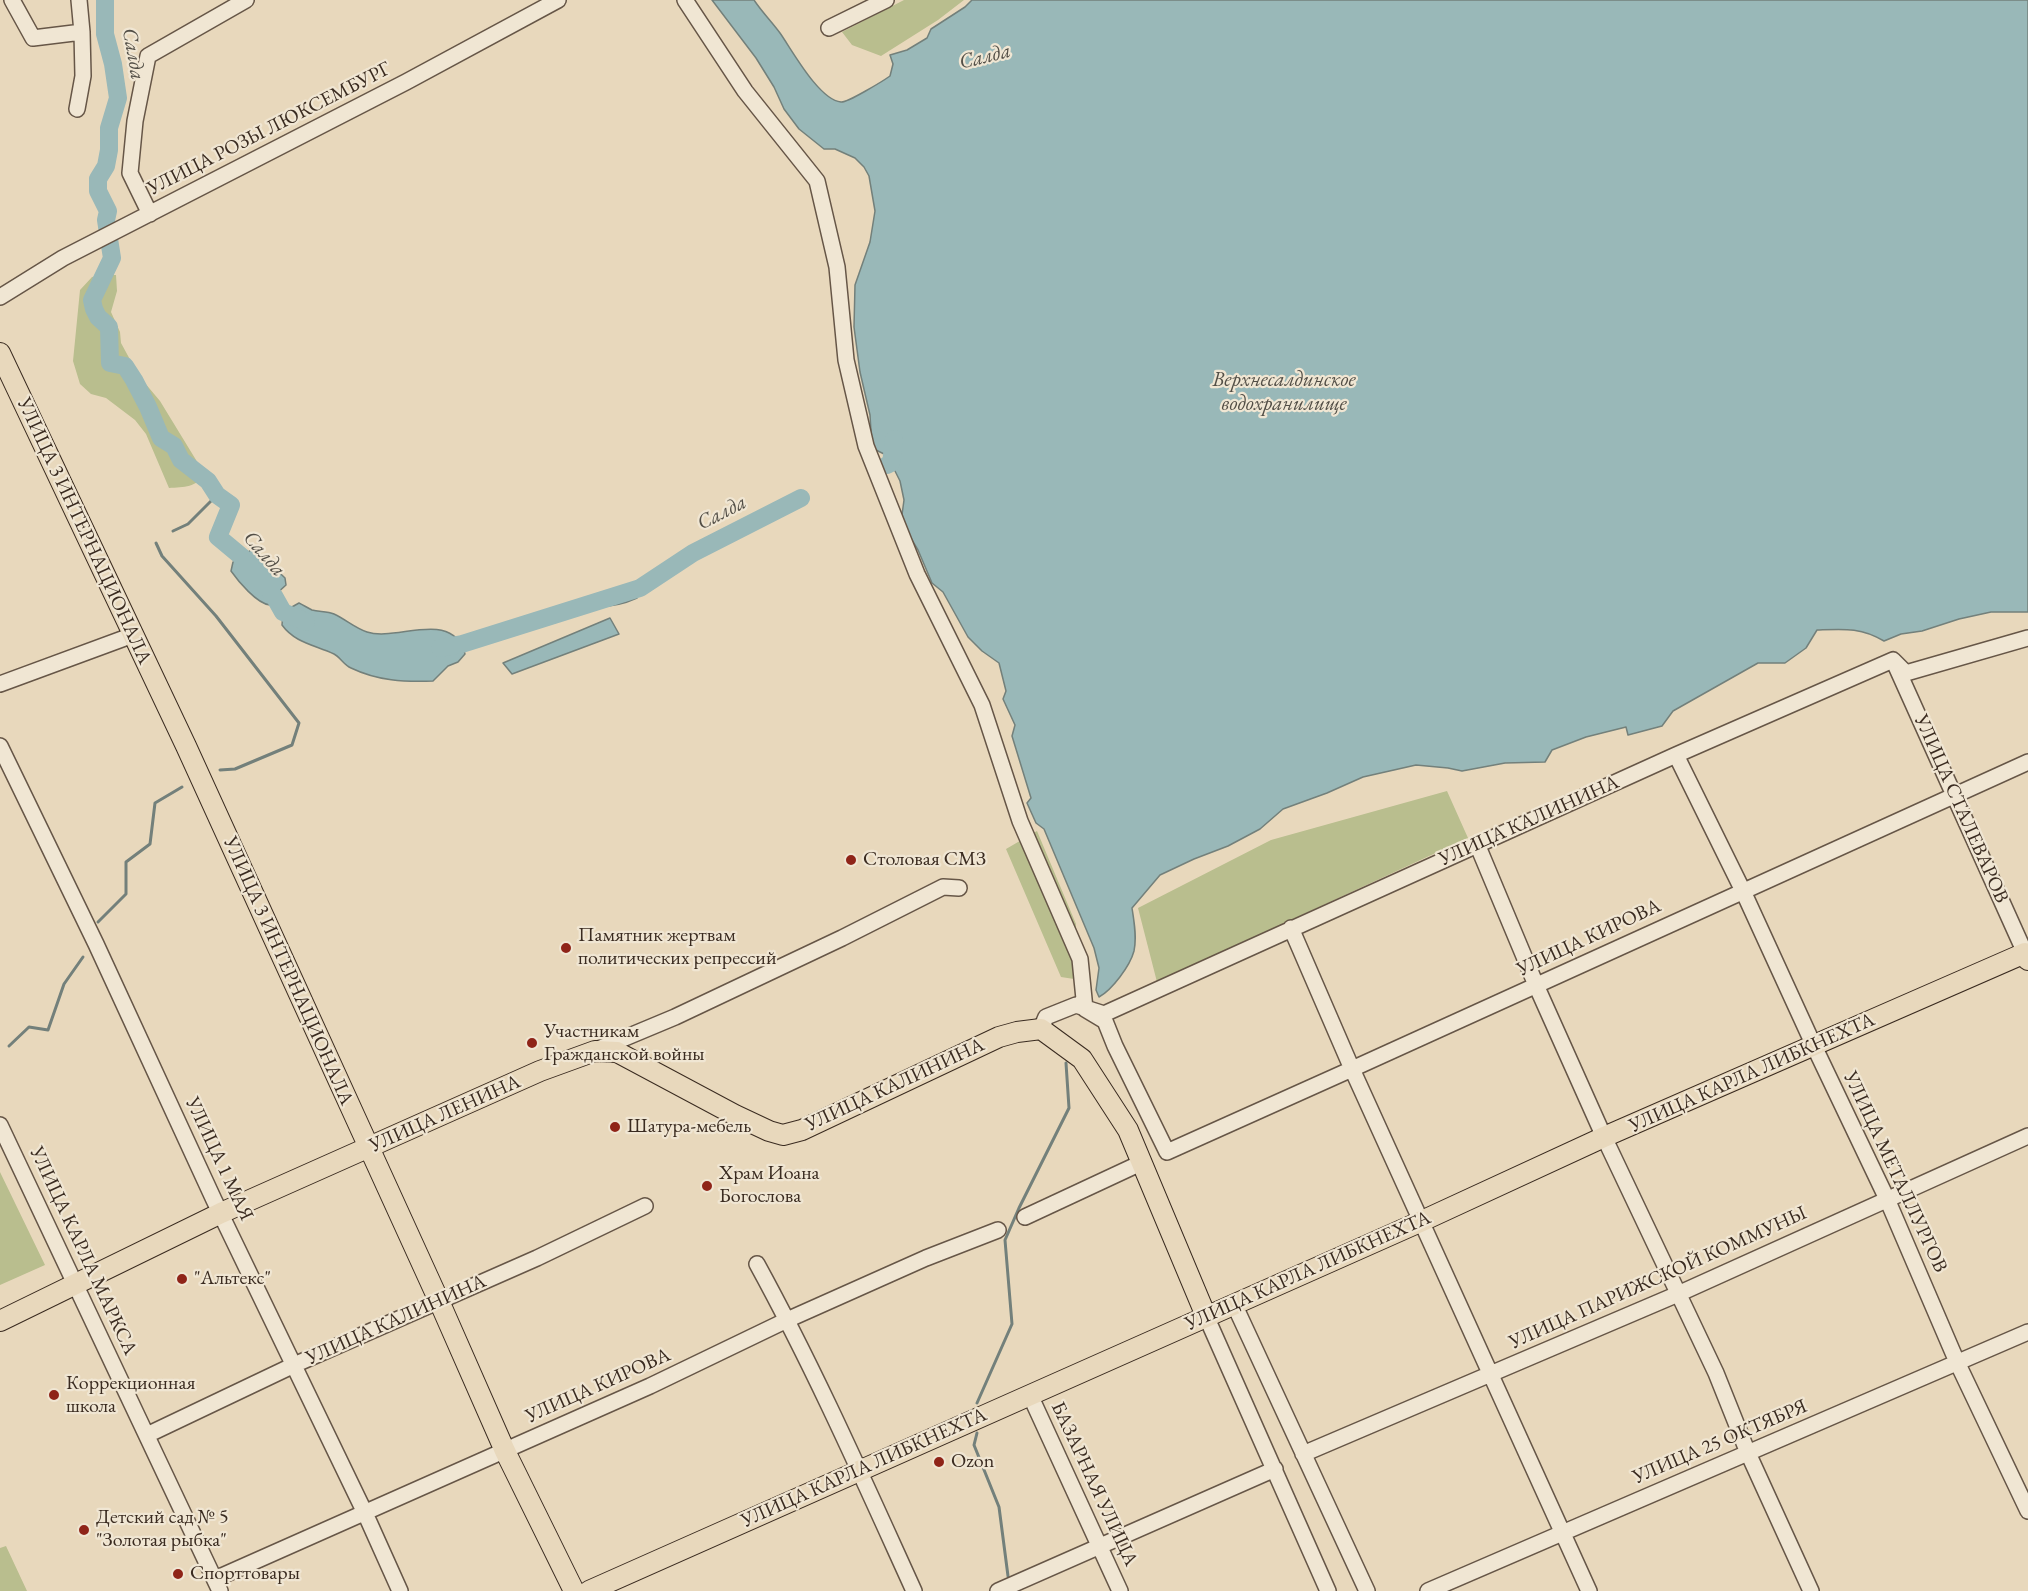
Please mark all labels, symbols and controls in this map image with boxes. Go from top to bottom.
water label: Салда [116,26,150,82]
water label: Салда [957,38,1013,76]
street label: УЛИЦА РОЗЫ ЛЮКСЕМБУРГ [144,57,394,201]
water label: Верхнесалдинское водохранилище [1212,367,1356,417]
street label: УЛИЦА 3 ИНТЕРНАЦИОНАЛА [12,394,156,668]
water label: Салда [693,490,751,536]
water label: Салда [237,526,291,582]
street label: УЛИЦА СТАЛЕВАРОВ [1909,711,2013,907]
street label: УЛИЦА КАЛИНИНА [1435,770,1623,872]
street label: УЛИЦА 3 ИНТЕРНАЦИОНАЛА [218,833,358,1109]
place label: Столовая СМЗ [863,848,986,872]
marker: Столовая СМЗ [844,853,858,867]
street label: УЛИЦА КИРОВА [1513,894,1665,982]
place label: Памятник жертвам политических репрессий [578,924,776,971]
marker: Памятник жертвам политических репрессий [559,941,573,955]
street label: УЛИЦА КАРЛА ЛИБКНЕХТА [1625,1008,1879,1138]
place label: Участникам Гражданской войны [544,1020,705,1067]
street label: УЛИЦА КАЛИНИНА [802,1033,988,1137]
marker: Участникам Гражданской войны [525,1036,539,1050]
street label: УЛИЦА МЕТАЛЛУРГОВ [1838,1068,1952,1276]
street label: УЛИЦА ЛЕНИНА [366,1070,524,1158]
street label: УЛИЦА 1 МАЯ [180,1093,258,1225]
place label: Шатура-мебель [627,1115,751,1139]
marker: Шатура-мебель [608,1120,622,1134]
street label: УЛИЦА КАРЛА МАРКСА [24,1143,142,1359]
place label: Храм Иоана Богослова [719,1162,820,1209]
marker: Храм Иоана Богослова [700,1179,714,1193]
street label: УЛИЦА ПАРИЖСКОЙ КОММУНЫ [1506,1201,1810,1355]
street label: УЛИЦА КАРЛА ЛИБКНЕХТА [1181,1206,1435,1336]
place label: "Альтекс" [194,1267,271,1291]
street label: УЛИЦА КАЛИНИНА [302,1269,490,1371]
marker: "Альтекс" [175,1272,189,1286]
street label: УЛИЦА КИРОВА [522,1343,674,1429]
place label: Коррекционная школа [66,1372,195,1419]
marker: Коррекционная школа [47,1388,61,1402]
street label: УЛИЦА 25 ОКТЯБРЯ [1629,1394,1811,1490]
street label: БАЗАРНАЯ УЛИЦА [1045,1398,1143,1570]
street label: УЛИЦА КАРЛА ЛИБКНЕХТА [737,1403,991,1533]
place label: Ozon [951,1450,994,1474]
marker: Ozon [932,1455,946,1469]
place label: Детский сад № 5 "Золотая рыбка" [96,1506,228,1553]
marker: Детский сад № 5 "Золотая рыбка" [77,1523,91,1537]
place label: Спорттовары [190,1562,300,1586]
marker: Спорттовары [171,1567,185,1581]

